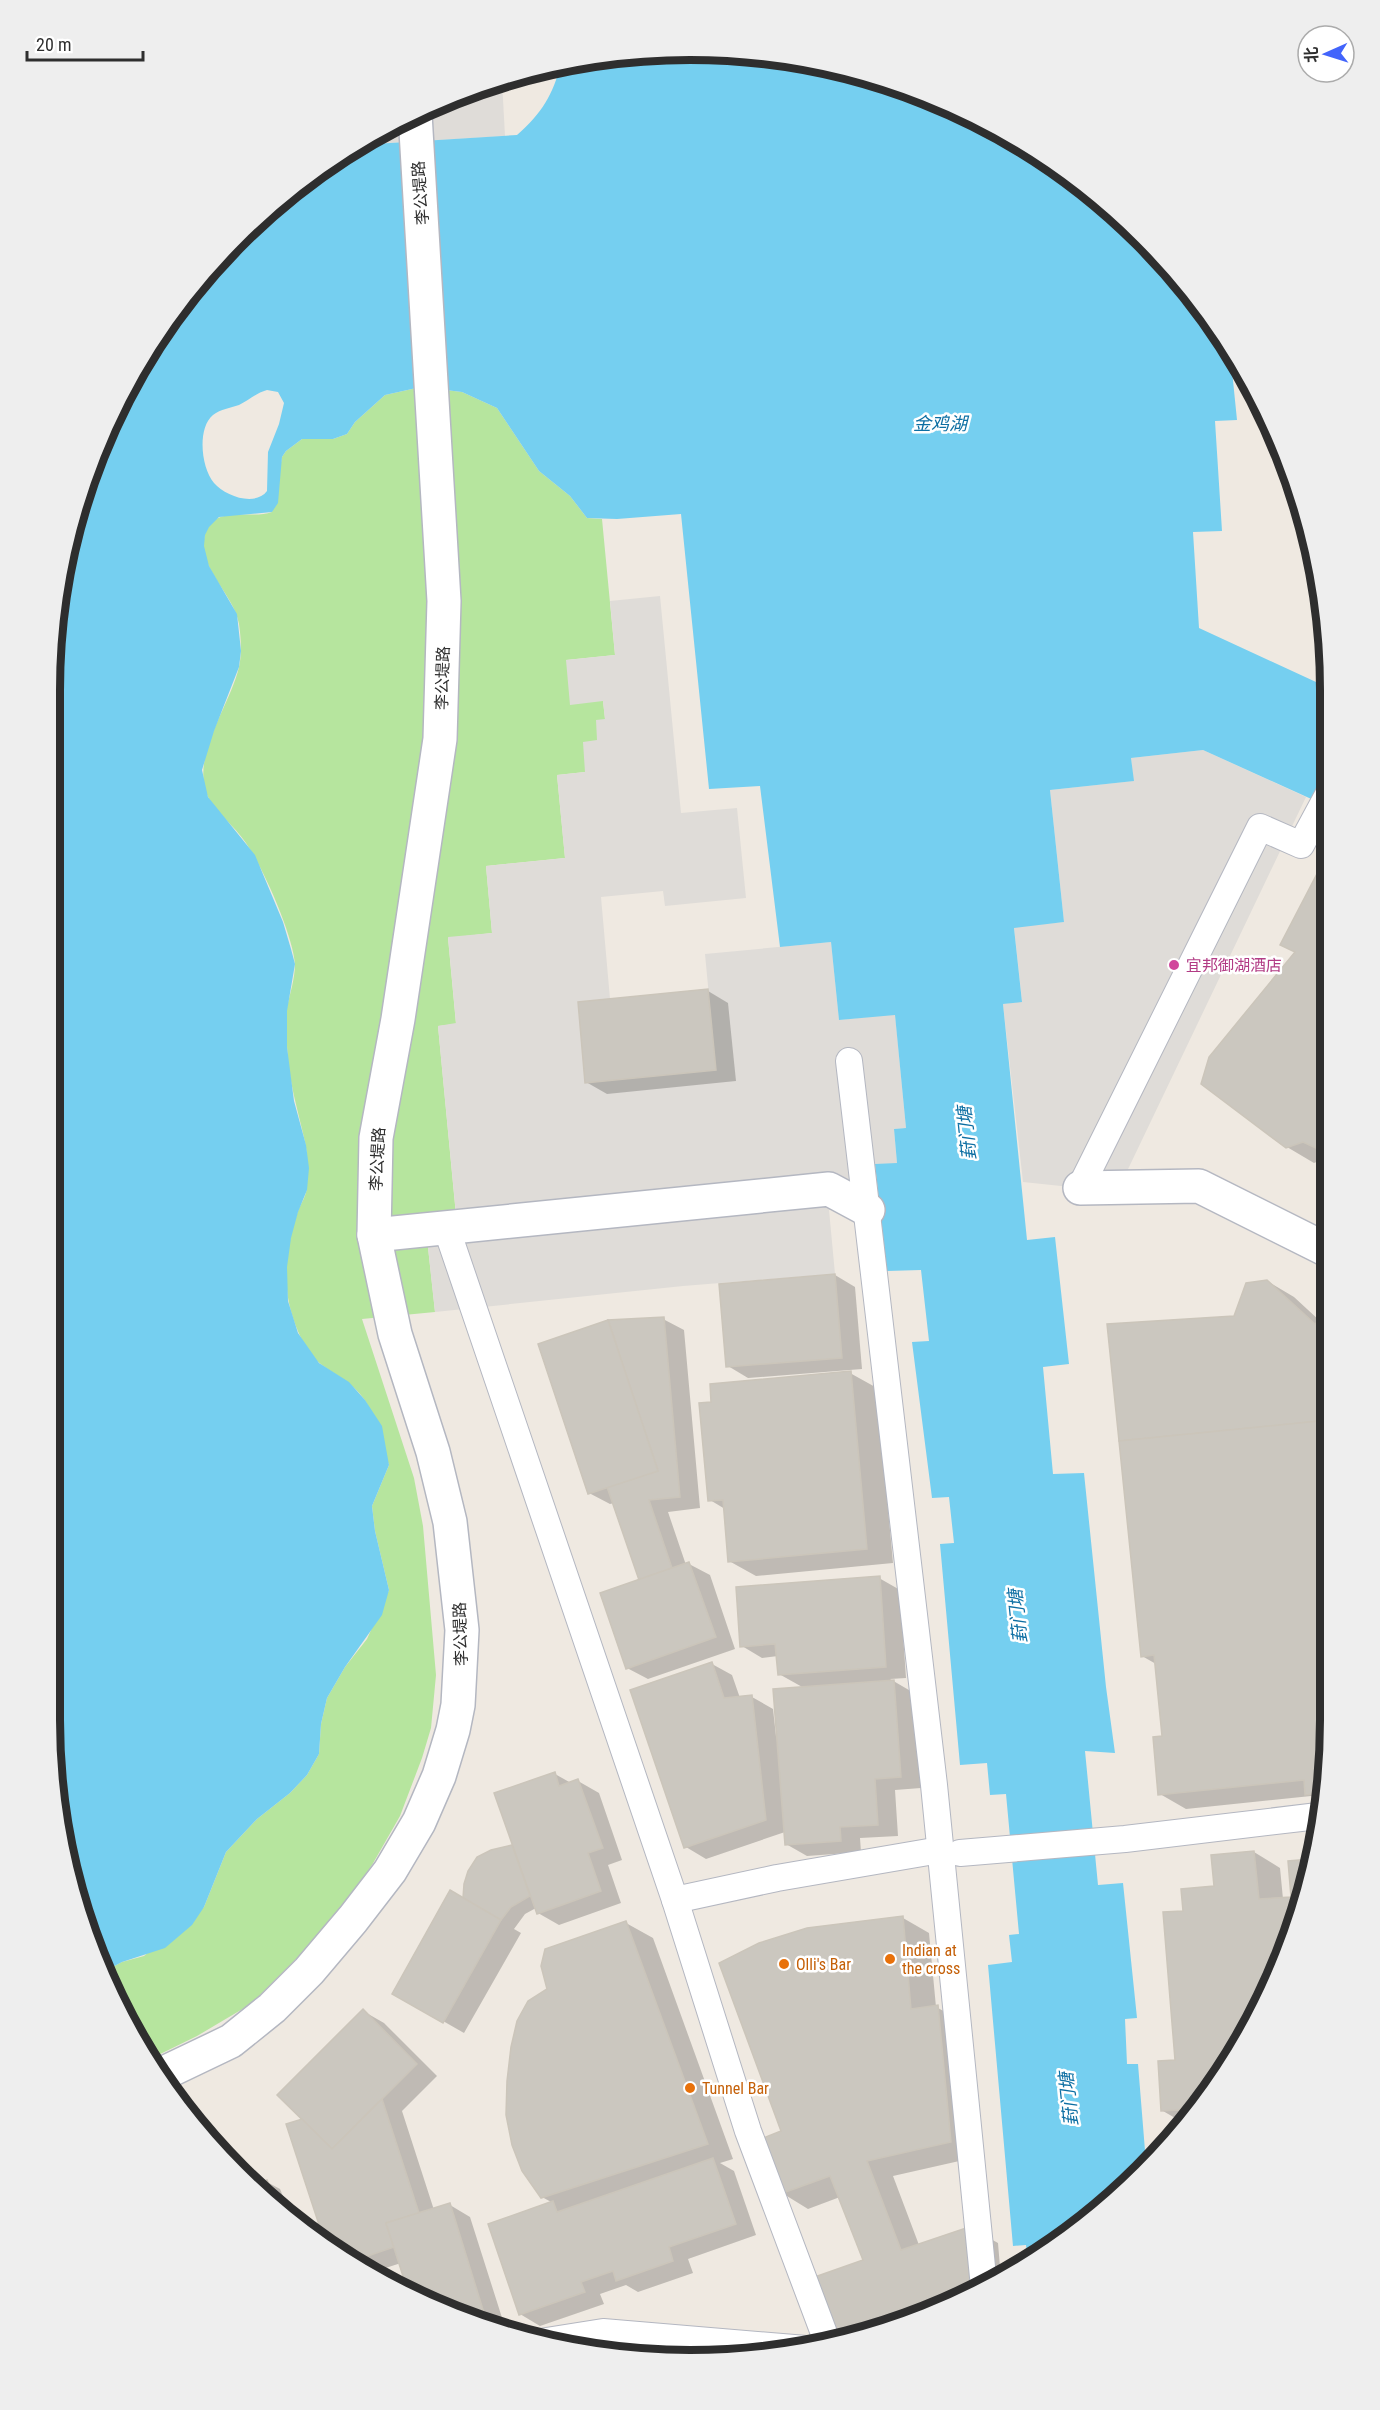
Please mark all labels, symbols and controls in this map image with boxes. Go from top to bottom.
scale bar [27,24,142,62]
north arrow [1296,24,1356,84]
text: 20 m [36,34,71,55]
text: 北 [1302,46,1321,63]
street label: 李公堤路 [409,160,432,226]
water label: 金鸡湖 [913,413,970,434]
street label: 李公堤路 [432,646,453,710]
place label: 宜邦御湖酒店 [1186,956,1282,975]
marker: 宜邦御湖酒店 [1167,958,1181,972]
water label: 葑门塘 [953,1102,980,1161]
street label: 李公堤路 [366,1127,389,1191]
water label: 葑门塘 [1004,1585,1031,1644]
street label: 李公堤路 [450,1602,471,1666]
place label: Indian at the cross [902,1941,960,1978]
marker: Indian at the cross [883,1952,897,1966]
place label: Olli's Bar [796,1955,851,1974]
marker: Olli's Bar [777,1957,791,1971]
water label: 葑门塘 [1055,2068,1082,2127]
place label: Tunnel Bar [702,2079,769,2098]
marker: Tunnel Bar [683,2081,697,2095]

